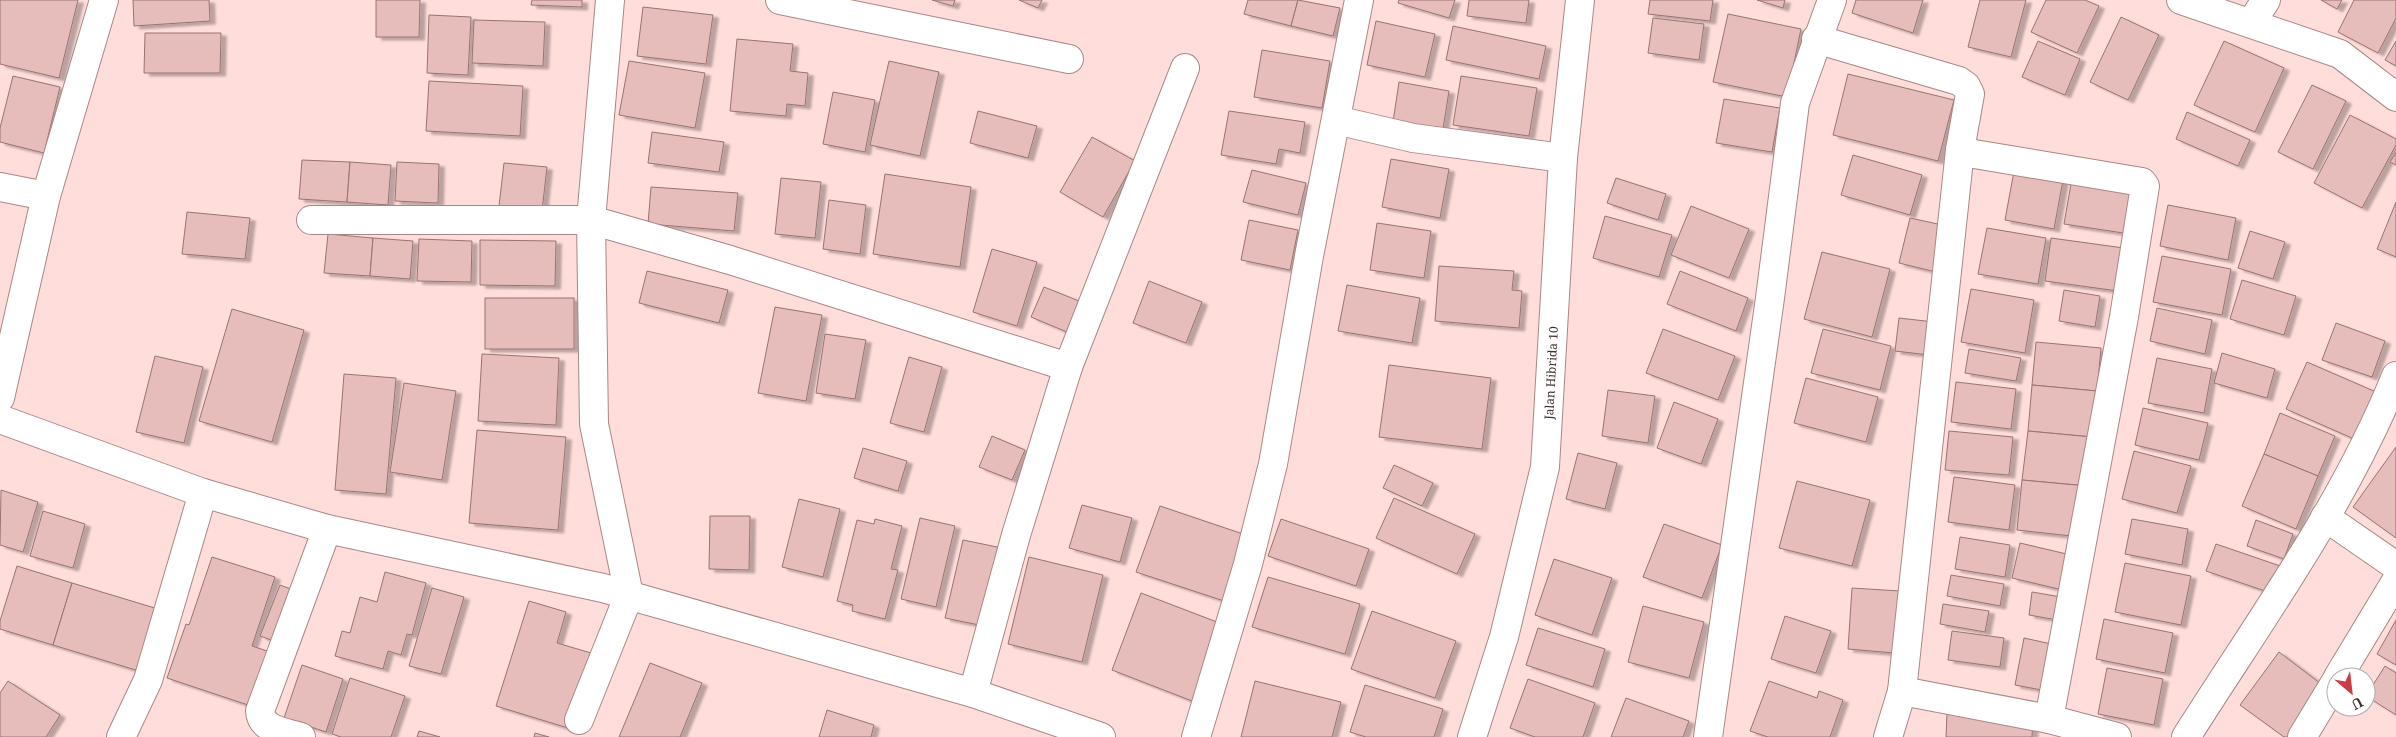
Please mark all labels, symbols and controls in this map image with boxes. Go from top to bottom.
street label: Jalan Hibrida 10 [1540,326,1562,421]
north arrow [2326,667,2376,717]
text: U [2348,693,2366,715]

